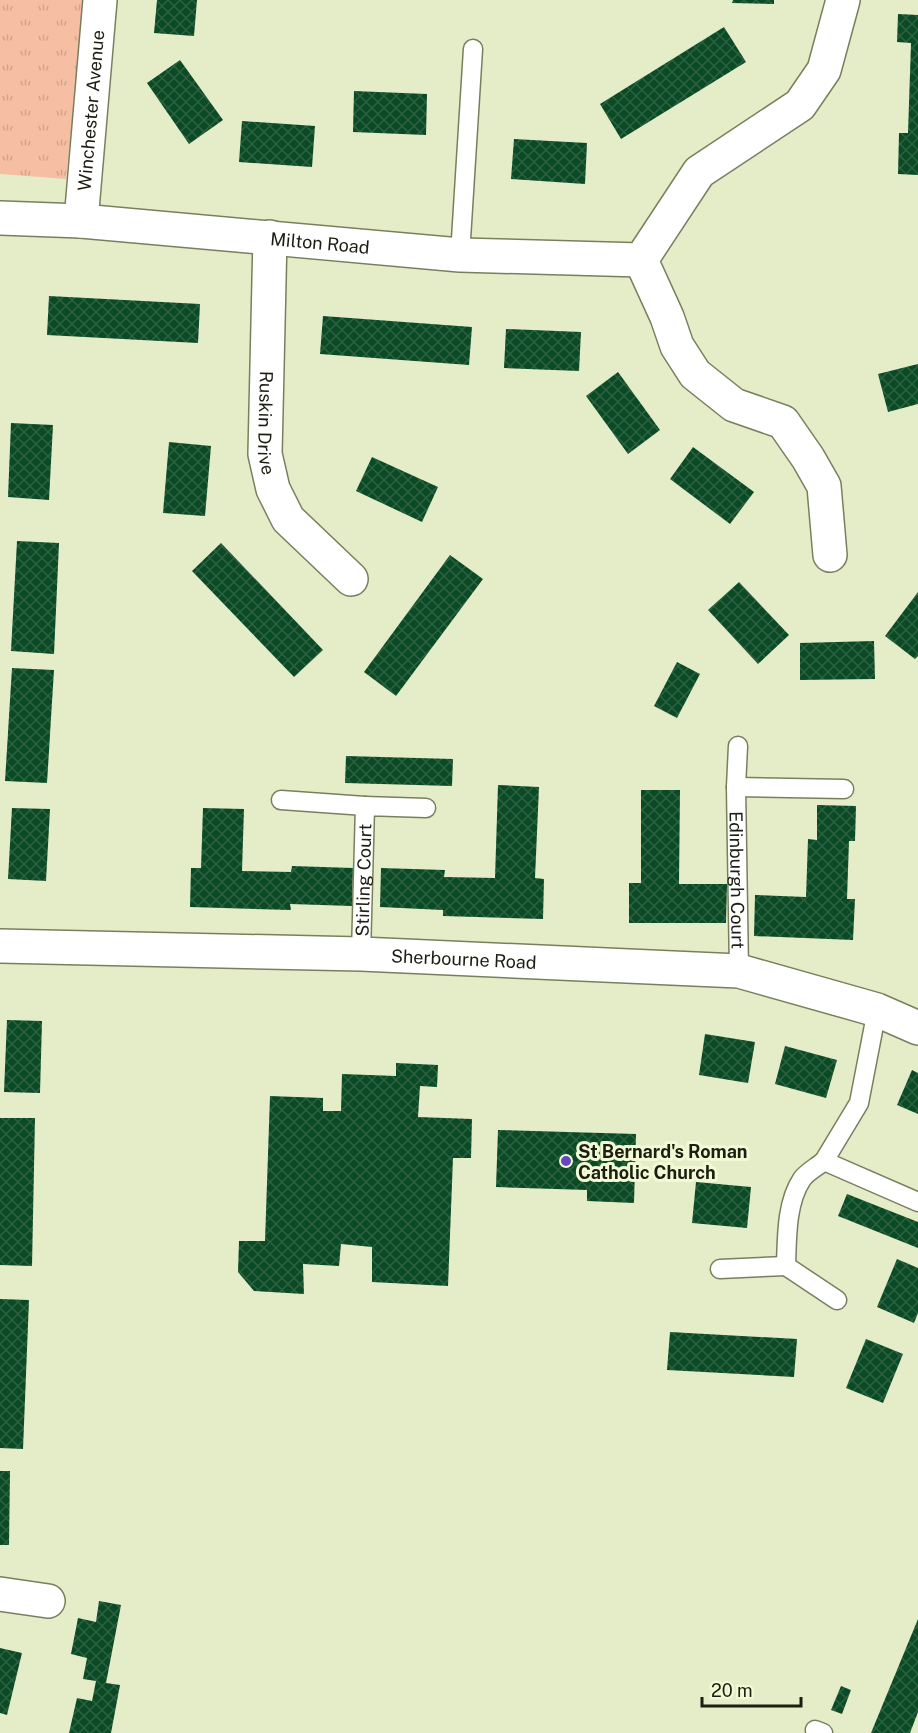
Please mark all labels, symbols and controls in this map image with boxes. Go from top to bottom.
street label: Winchester Avenue [73,29,108,192]
street label: Milton Road [269,228,371,257]
street label: Ruskin Drive [254,371,280,477]
street label: Edinburgh Court [726,811,749,949]
street label: Stirling Court [351,823,375,937]
street label: Sherbourne Road [391,945,537,972]
place label: St Bernard's Roman Catholic Church [578,1141,748,1183]
marker: St Bernard's Roman Catholic Church [559,1154,573,1168]
scale bar [702,1670,801,1708]
text: 20 m [711,1680,753,1701]

